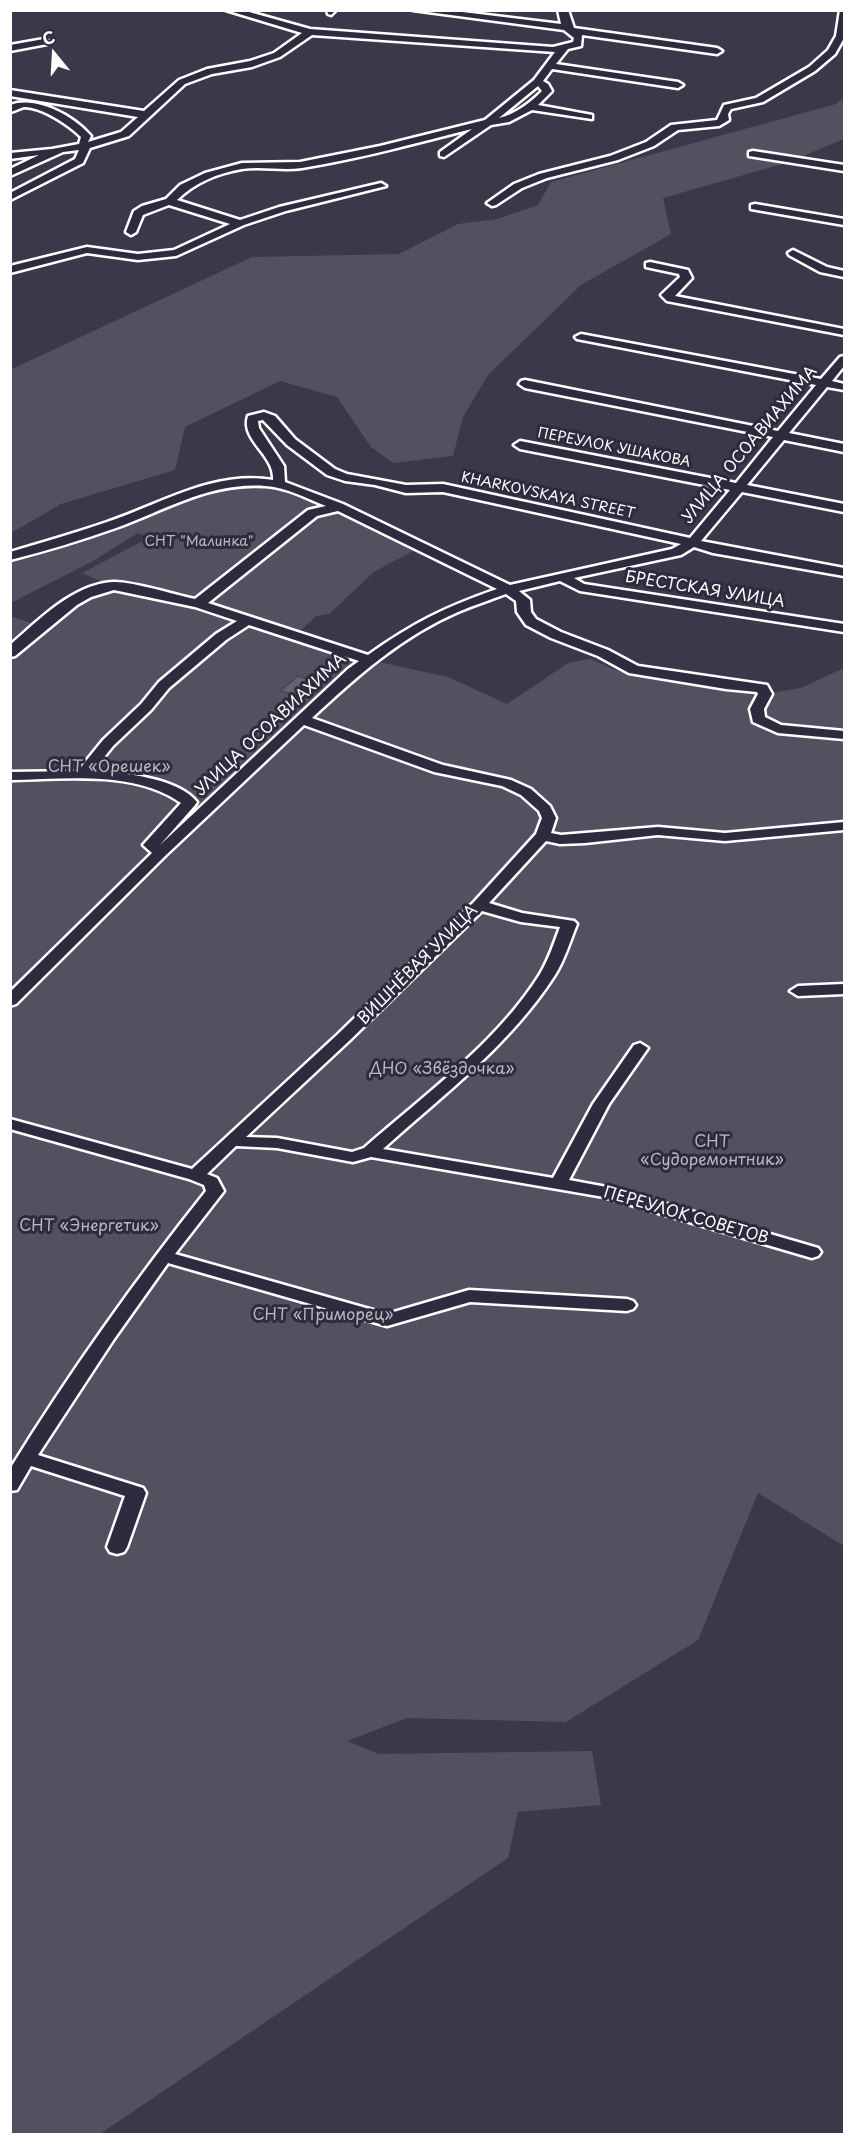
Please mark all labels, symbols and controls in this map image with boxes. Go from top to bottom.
north arrow [24,24,84,84]
text: С [39,24,58,50]
street label: УЛИЦА ОСОАВИАХИМА [678,362,822,528]
street label: ПЕРЕУЛОК УШАКОВА [536,425,692,471]
street label: KHARKOVSKAYA STREET [460,469,636,523]
park label: СНТ "Малинка" [145,534,253,550]
street label: БРЕСТСКАЯ УЛИЦА [624,568,786,612]
street label: УЛИЦА ОСОАВИАХИМА [191,650,351,800]
park label: СНТ «Орешек» [48,758,170,778]
street label: ВИШНЁВАЯ УЛИЦА [354,901,482,1029]
park label: ДНО «Звёздочка» [370,1060,514,1080]
park label: СНТ «Судоремонтник» [640,1133,784,1171]
street label: ПЕРЕУЛОК СОВЕТОВ [601,1183,771,1249]
park label: СНТ «Энергетик» [19,1217,159,1237]
park label: СНТ «Приморец» [253,1306,393,1326]

